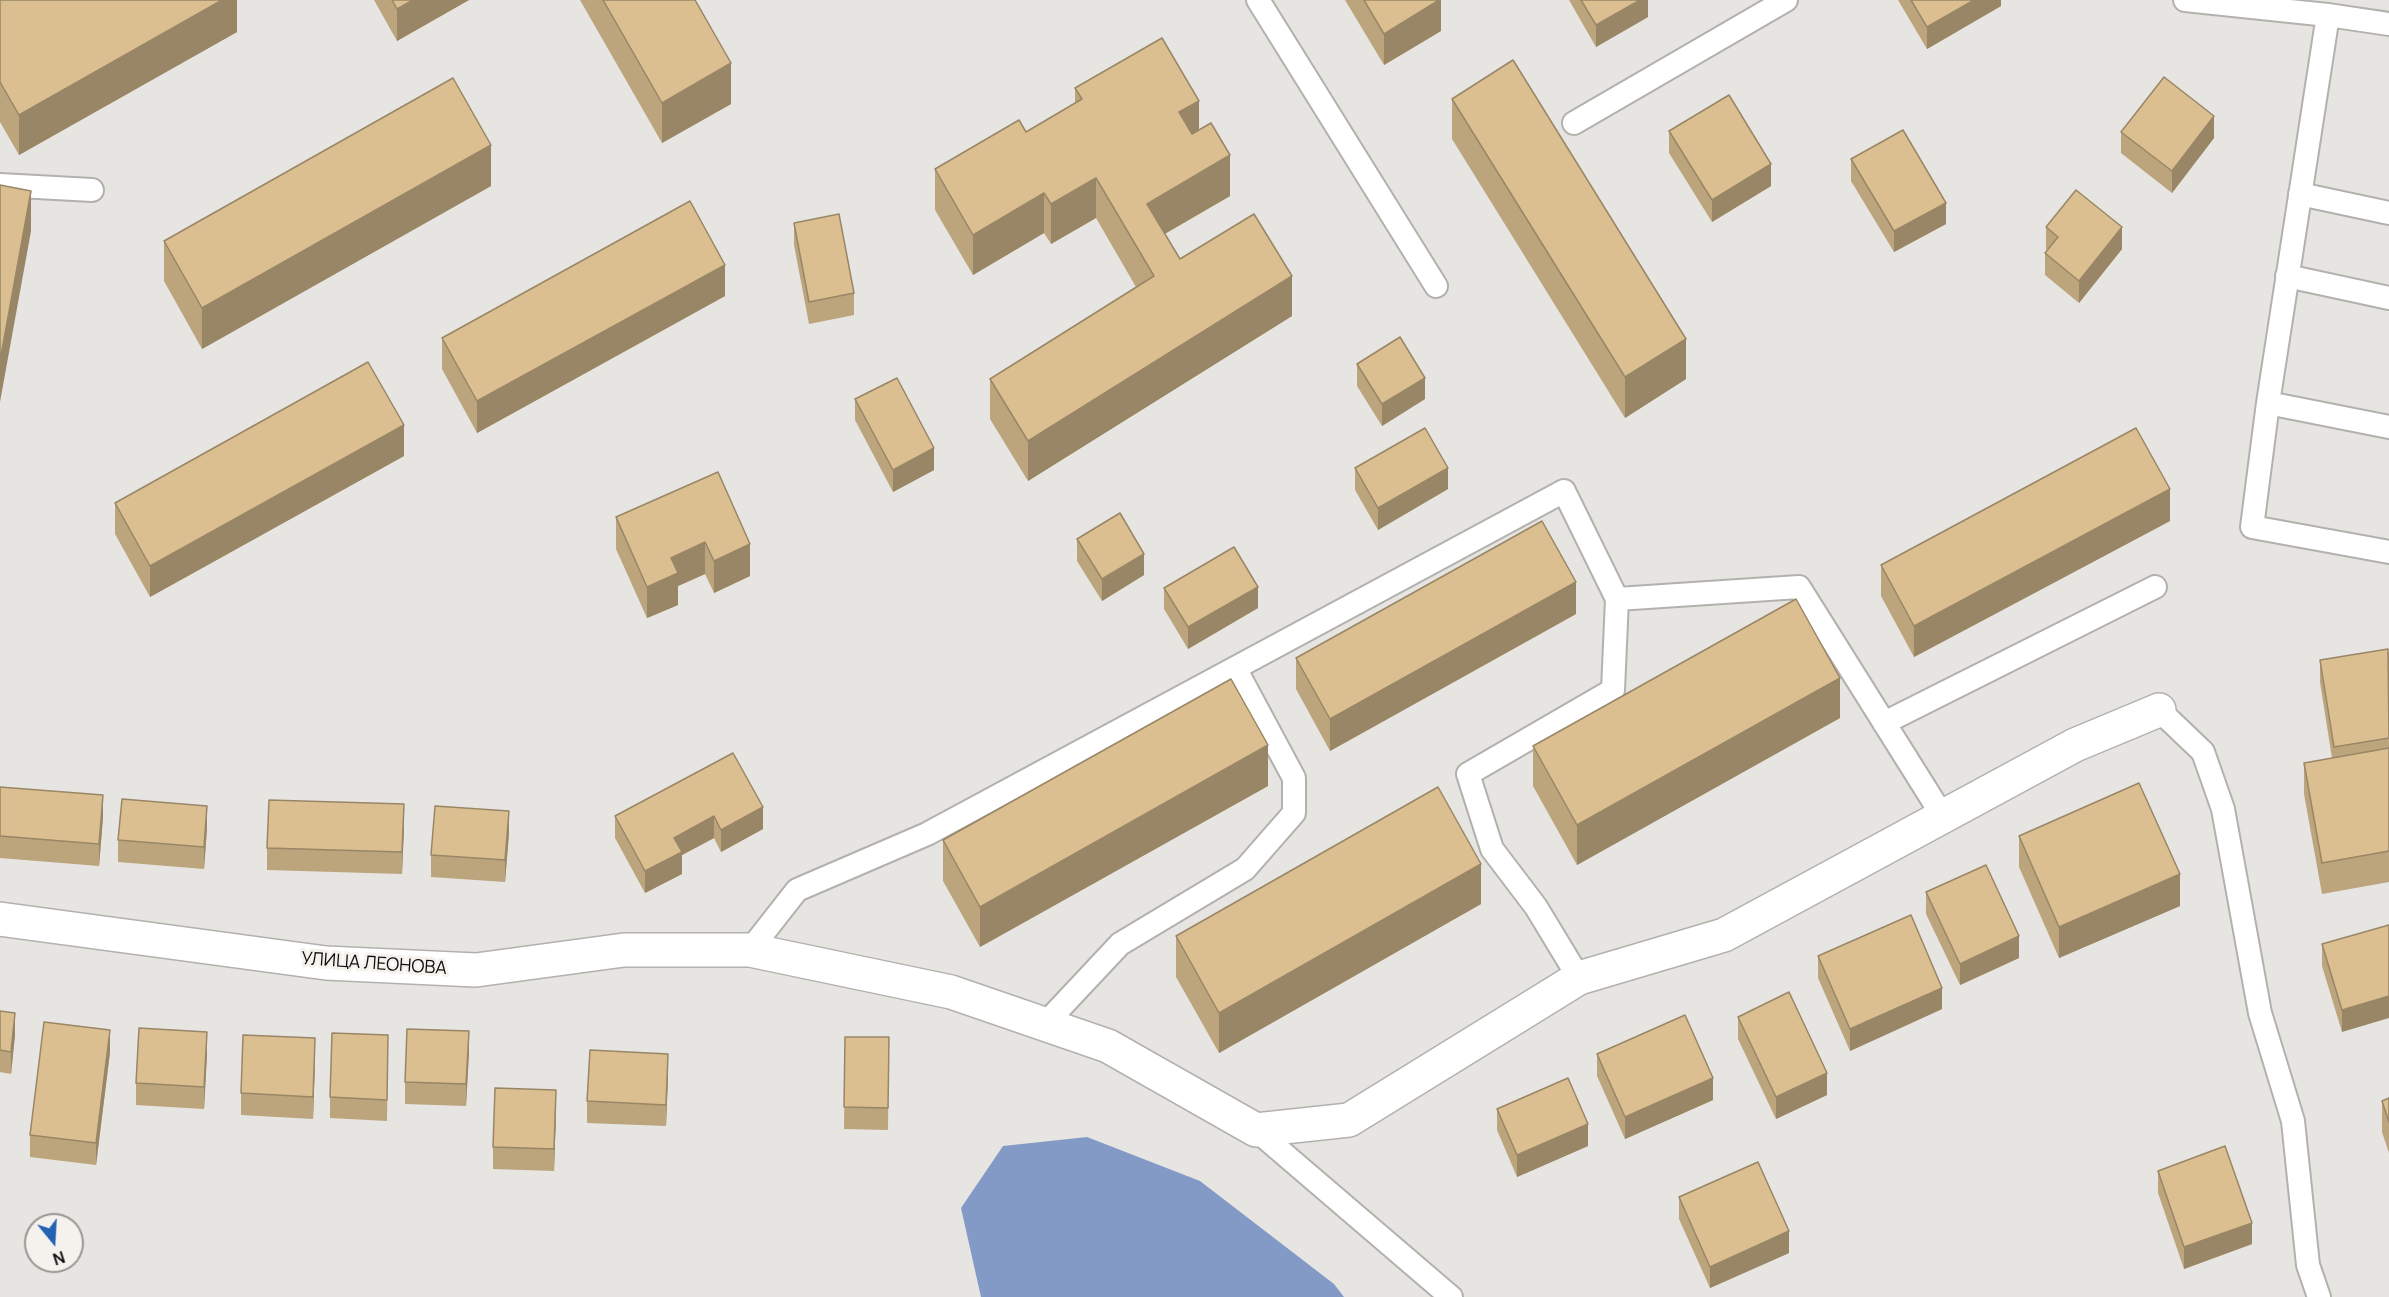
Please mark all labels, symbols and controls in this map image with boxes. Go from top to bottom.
street label: УЛИЦА ЛЕОНОВА [300,948,448,980]
north arrow [24,1213,84,1273]
text: N [50,1246,68,1270]

